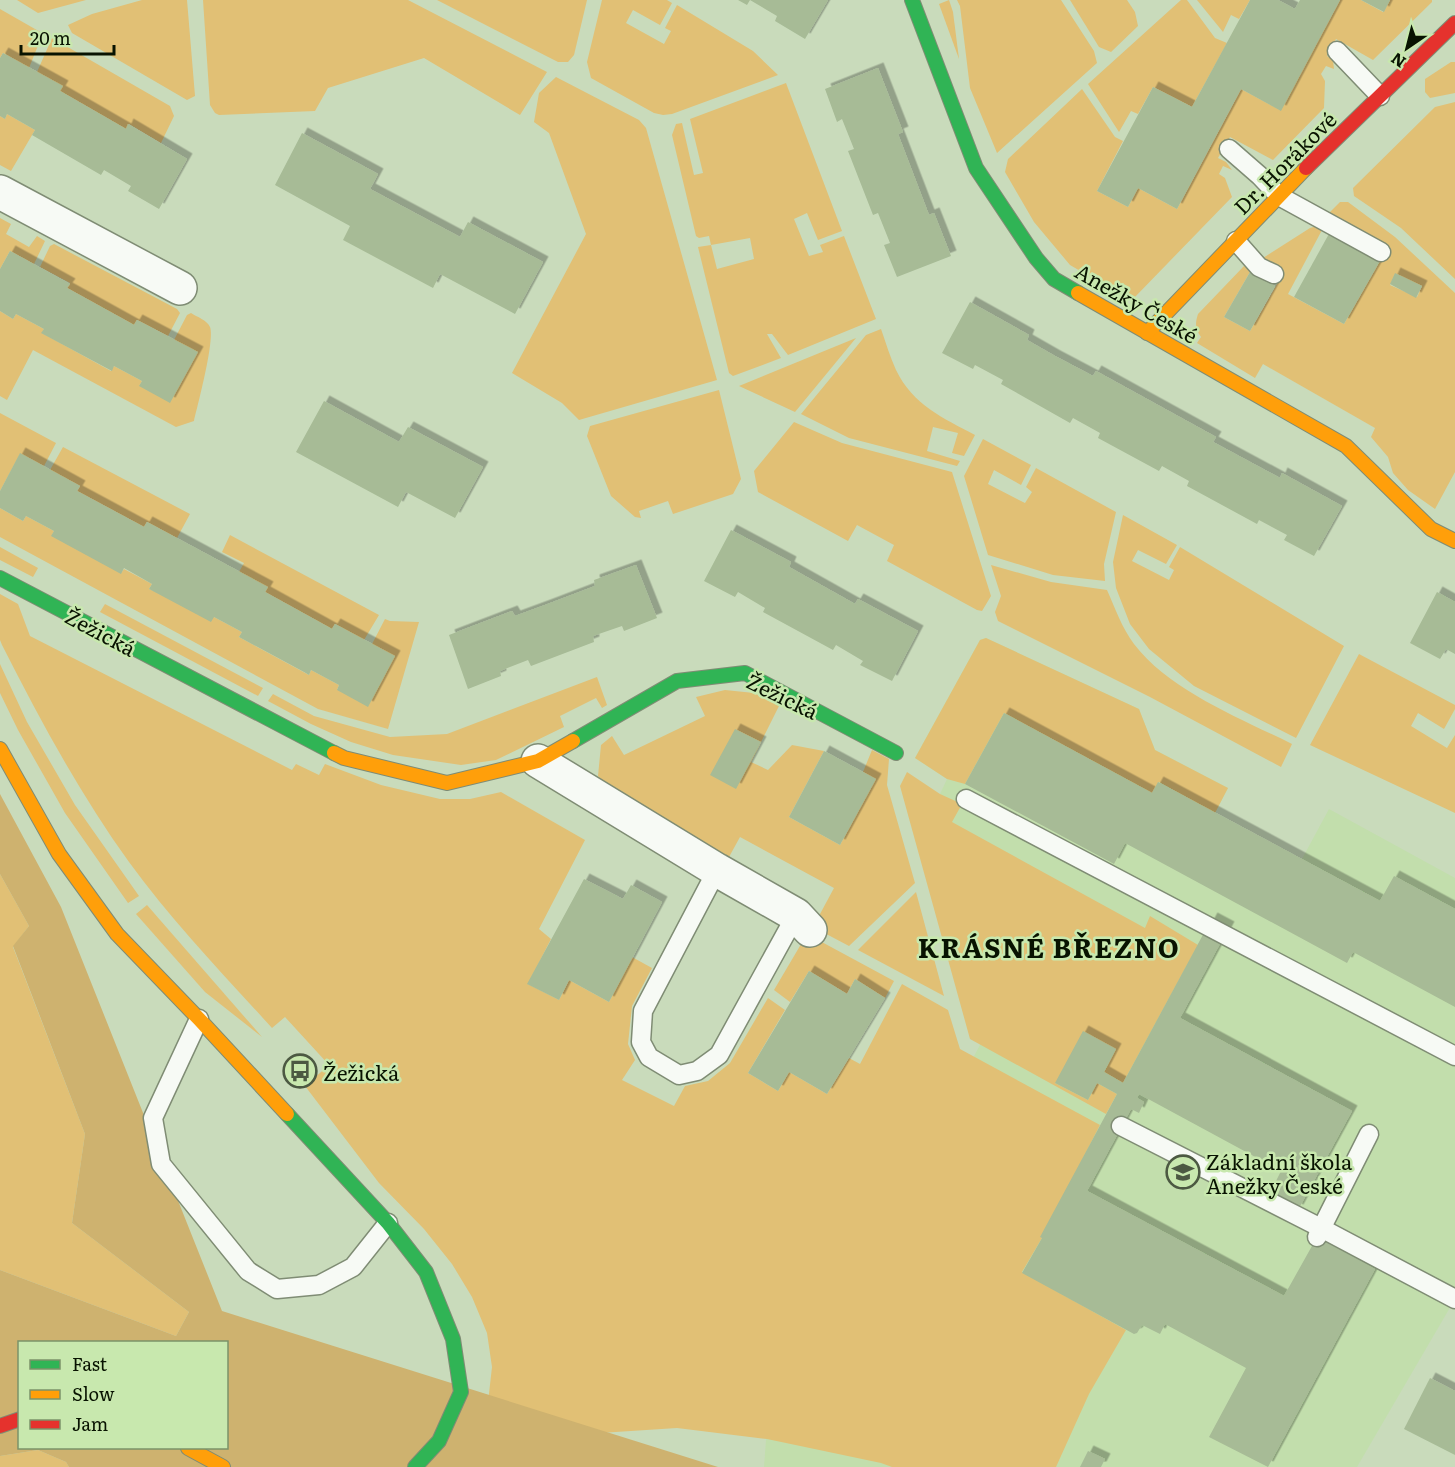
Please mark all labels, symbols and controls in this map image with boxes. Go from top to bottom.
scale bar [21,18,114,56]
north arrow [1377,18,1437,78]
text: 20 m [30,24,71,51]
text: N [1385,47,1410,75]
street label: Dr. Horákové [1226,103,1343,220]
street label: Anežky České [1070,254,1204,350]
street label: Žežická [60,599,143,663]
street label: Žežická [742,664,825,726]
district label: KRÁSNÉ BŘEZNO [918,926,1180,966]
bus stop icon: Žežická [282,1053,318,1089]
place label: Žežická [323,1056,400,1087]
place label: Základní škola Anežky České [1206,1145,1353,1200]
school or university icon: Základní škola Anežky České [1165,1154,1201,1190]
legend [18,1341,228,1449]
text: Fast [72,1350,108,1377]
text: Slow [72,1380,115,1407]
text: Jam [72,1410,108,1437]

